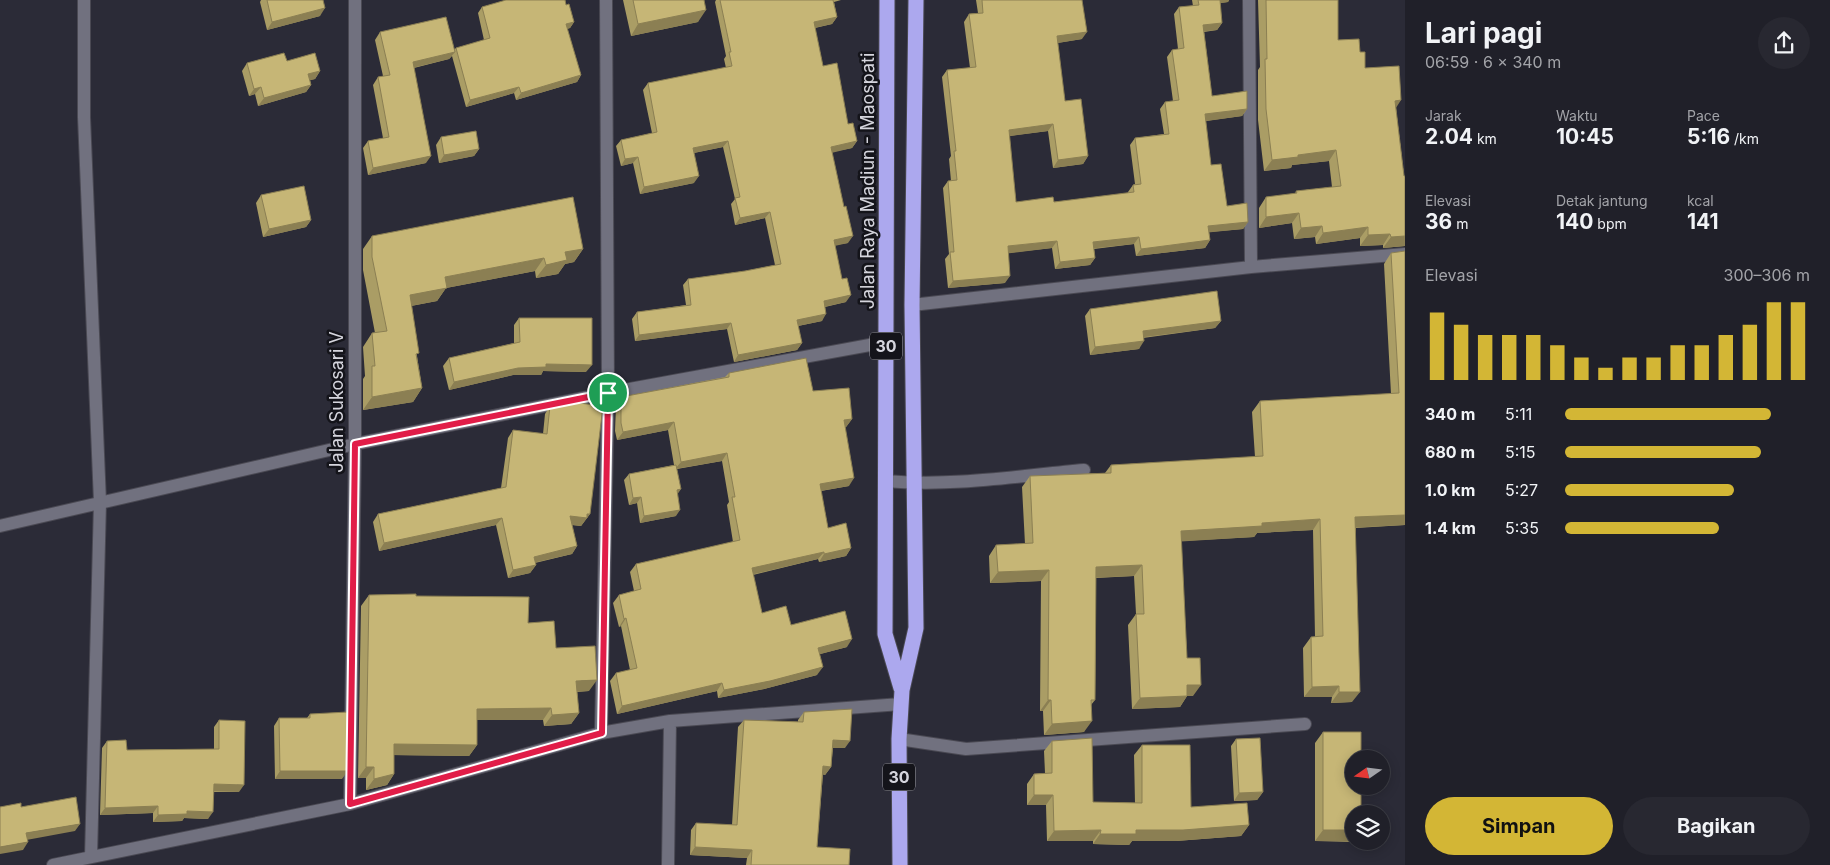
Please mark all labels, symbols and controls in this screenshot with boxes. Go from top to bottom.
text: Lari pagi [1425,16,1542,50]
button: share [1758,17,1810,69]
text: 06:59 · 6 × 340 m [1425,52,1561,72]
street label: Jalan Raya Madiun - Maospati [857,53,878,309]
text: Jarak [1425,107,1462,124]
text: Waktu [1556,107,1598,124]
text: Pace [1687,107,1720,124]
text: 2.04 [1425,124,1473,149]
text: 10:45 [1556,124,1614,149]
text: 5:16 [1687,124,1730,149]
text: km [1473,130,1497,147]
text: /km [1730,130,1759,147]
text: Elevasi [1425,192,1471,209]
text: Detak jantung [1556,192,1648,209]
text: kcal [1687,192,1714,209]
text: 36 [1425,209,1452,234]
text: 140 [1556,209,1593,234]
text: 141 [1687,209,1719,234]
text: m [1452,215,1468,232]
text: bpm [1593,215,1627,232]
text: Elevasi [1425,265,1478,285]
text: 300–306 m [1724,265,1810,285]
street label: Jalan Sukosari V [326,331,347,473]
road number: 30 [870,332,902,360]
pin [587,372,629,414]
icon: arrive [594,379,622,407]
text: 340 m [1425,404,1475,424]
text: 5:11 [1505,404,1532,424]
text: 680 m [1425,442,1475,462]
text: 5:15 [1505,442,1536,462]
text: 1.0 km [1425,480,1475,500]
text: 5:27 [1505,480,1538,500]
text: 1.4 km [1425,518,1476,538]
text: 5:35 [1505,518,1539,538]
north arrow [1345,750,1390,795]
map controls [1345,750,1390,850]
road number: 30 [883,764,915,790]
button: Simpan [1425,797,1613,855]
button: Bagikan [1623,797,1810,855]
button: layers [1345,805,1390,850]

